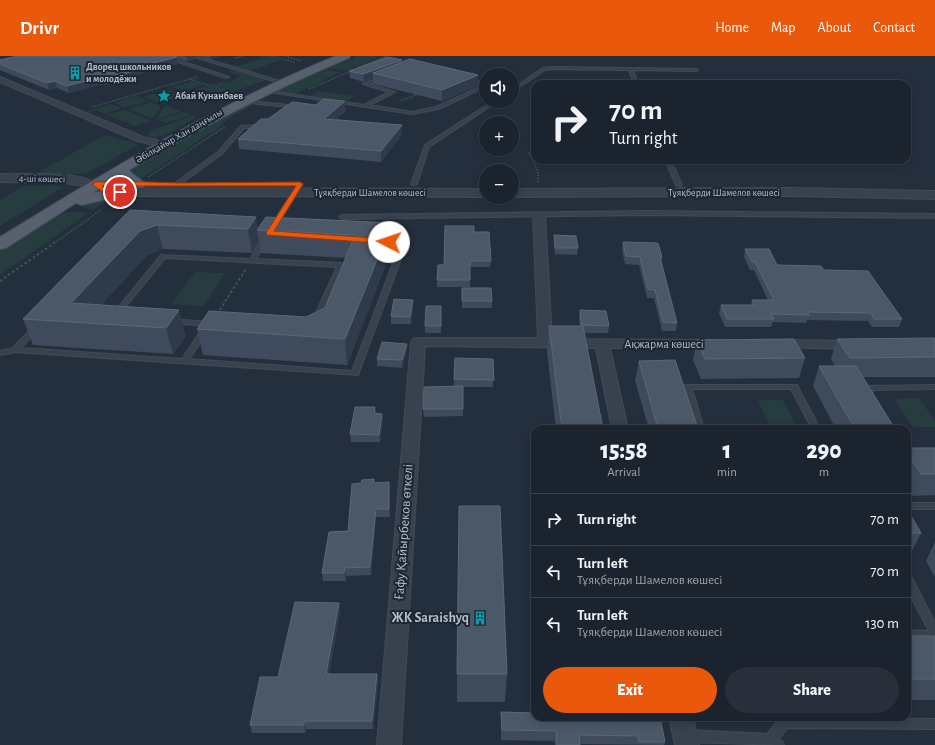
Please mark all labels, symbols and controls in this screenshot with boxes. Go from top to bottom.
text: Drivr [20,19,59,38]
text: Home [715,21,749,35]
text: Map [771,21,795,35]
text: About [817,21,851,35]
text: Contact [873,21,915,35]
place label: Дворец школьников и молодёжи [86,62,172,84]
building icon: Дворец школьников и молодёжи [67,65,83,81]
map controls [479,68,519,204]
button: sound [479,68,519,108]
place icon: Абай Кунанбаев [156,88,172,104]
place label: Абай Кунанбаев [175,91,243,101]
icon: right [543,96,595,148]
text: 70 m [609,97,663,125]
street label: Әбілқайыр Хан даңғылы [134,107,224,165]
button: + [479,116,519,156]
text: Turn right [609,130,678,148]
button: − [479,164,519,204]
street label: 4-ші көшесі [19,174,65,184]
pin [103,175,137,209]
icon: arrive [109,181,131,203]
street label: Тұяқберди Шамелов көшесі [314,188,426,198]
street label: Тұяқберди Шамелов көшесі [668,188,780,198]
position arrow [368,221,410,263]
street label: Ақжарма көшесі [624,338,704,350]
text: 15:58 [600,439,648,463]
text: 1 [722,439,731,463]
text: 290 [806,439,842,463]
street label: Ғафу Қайырбеков өткелі [392,464,416,600]
text: Arrival [607,466,641,479]
text: min [717,466,737,479]
text: m [819,466,829,479]
icon: right [543,509,565,531]
text: Turn right [577,512,636,527]
text: 70 m [870,512,899,527]
text: Turn left [577,556,628,571]
icon: left [543,561,565,583]
text: 70 m [870,564,899,579]
text: Тұяқберди Шамелов көшесі [577,574,722,587]
text: Turn left [577,608,628,623]
building icon: ЖК Saraishyq [472,610,488,626]
place label: ЖК Saraishyq [392,611,469,625]
icon: left [543,613,565,635]
text: 130 m [865,616,899,631]
text: Тұяқберди Шамелов көшесі [577,626,722,639]
button: Exit [543,667,717,713]
button: Share [725,667,899,713]

